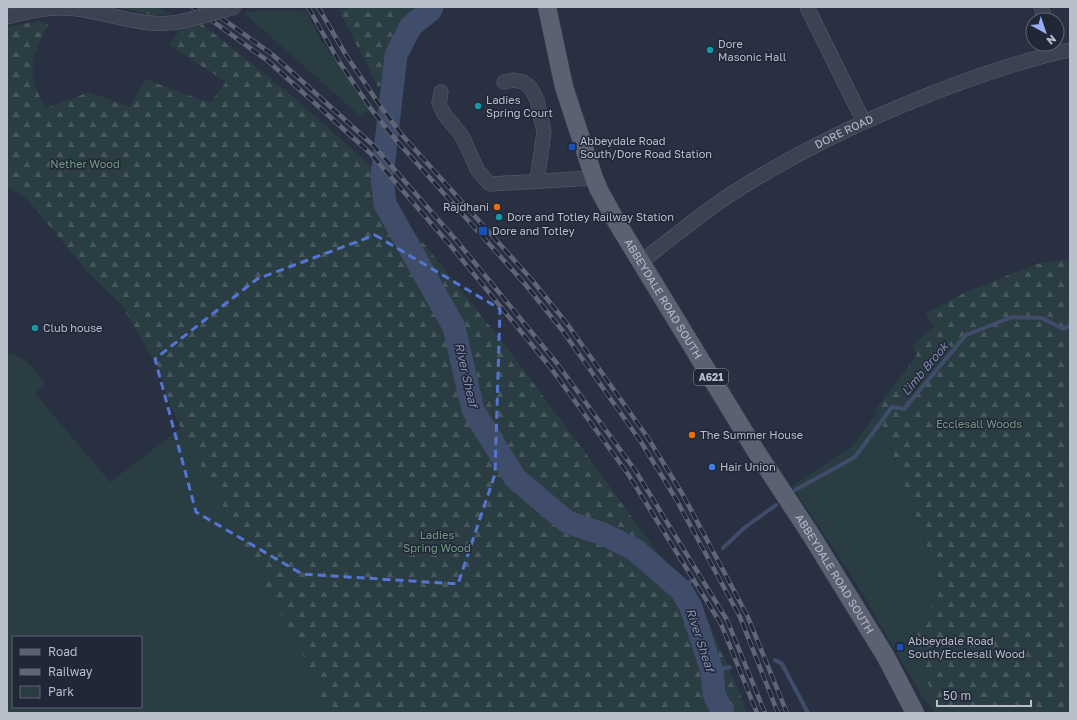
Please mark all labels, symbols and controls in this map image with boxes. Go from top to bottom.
north arrow [1025,12,1065,52]
text: N [1044,32,1059,48]
place label: Dore Masonic Hall [718,37,787,63]
marker: Dore Masonic Hall [705,45,715,55]
place label: Ladies Spring Court [486,93,553,119]
marker: Ladies Spring Court [473,101,483,111]
street label: DORE ROAD [812,112,875,151]
place label: Abbeydale Road South/Dore Road Station [580,134,712,160]
marker: Abbeydale Road South/Dore Road Station [567,142,577,152]
park label: Nether Wood [50,157,120,170]
place label: Rajdhani [443,200,489,213]
marker: Rajdhani [492,202,502,212]
place label: Dore and Totley Railway Station [507,210,674,223]
marker: Dore and Totley Railway Station [494,212,504,222]
place label: Dore and Totley [492,224,575,237]
marker: Dore and Totley [477,225,489,237]
street label: ABBEYDALE ROAD SOUTH [622,236,705,361]
place label: Club house [43,321,102,334]
marker: Club house [30,323,40,333]
water label: Limb Brook [898,338,952,398]
water label: River Sheaf [452,341,482,411]
road number: A621 [694,369,728,385]
park label: Ecclesall Woods [936,417,1022,430]
place label: The Summer House [700,428,803,441]
marker: The Summer House [687,430,697,440]
place label: Hair Union [720,460,776,473]
marker: Hair Union [707,462,717,472]
street label: ABBEYDALE ROAD SOUTH [793,511,877,636]
park label: Ladies Spring Wood [403,528,471,554]
water label: River Sheaf [683,606,719,676]
place label: Abbeydale Road South/Ecclesall Wood [908,634,1025,660]
legend [12,636,142,708]
marker: Abbeydale Road South/Ecclesall Wood [895,642,905,652]
text: Road [48,644,77,659]
text: Railway [48,664,93,679]
scale bar [937,682,1031,708]
text: Park [48,684,74,699]
text: 50 m [943,688,971,703]

